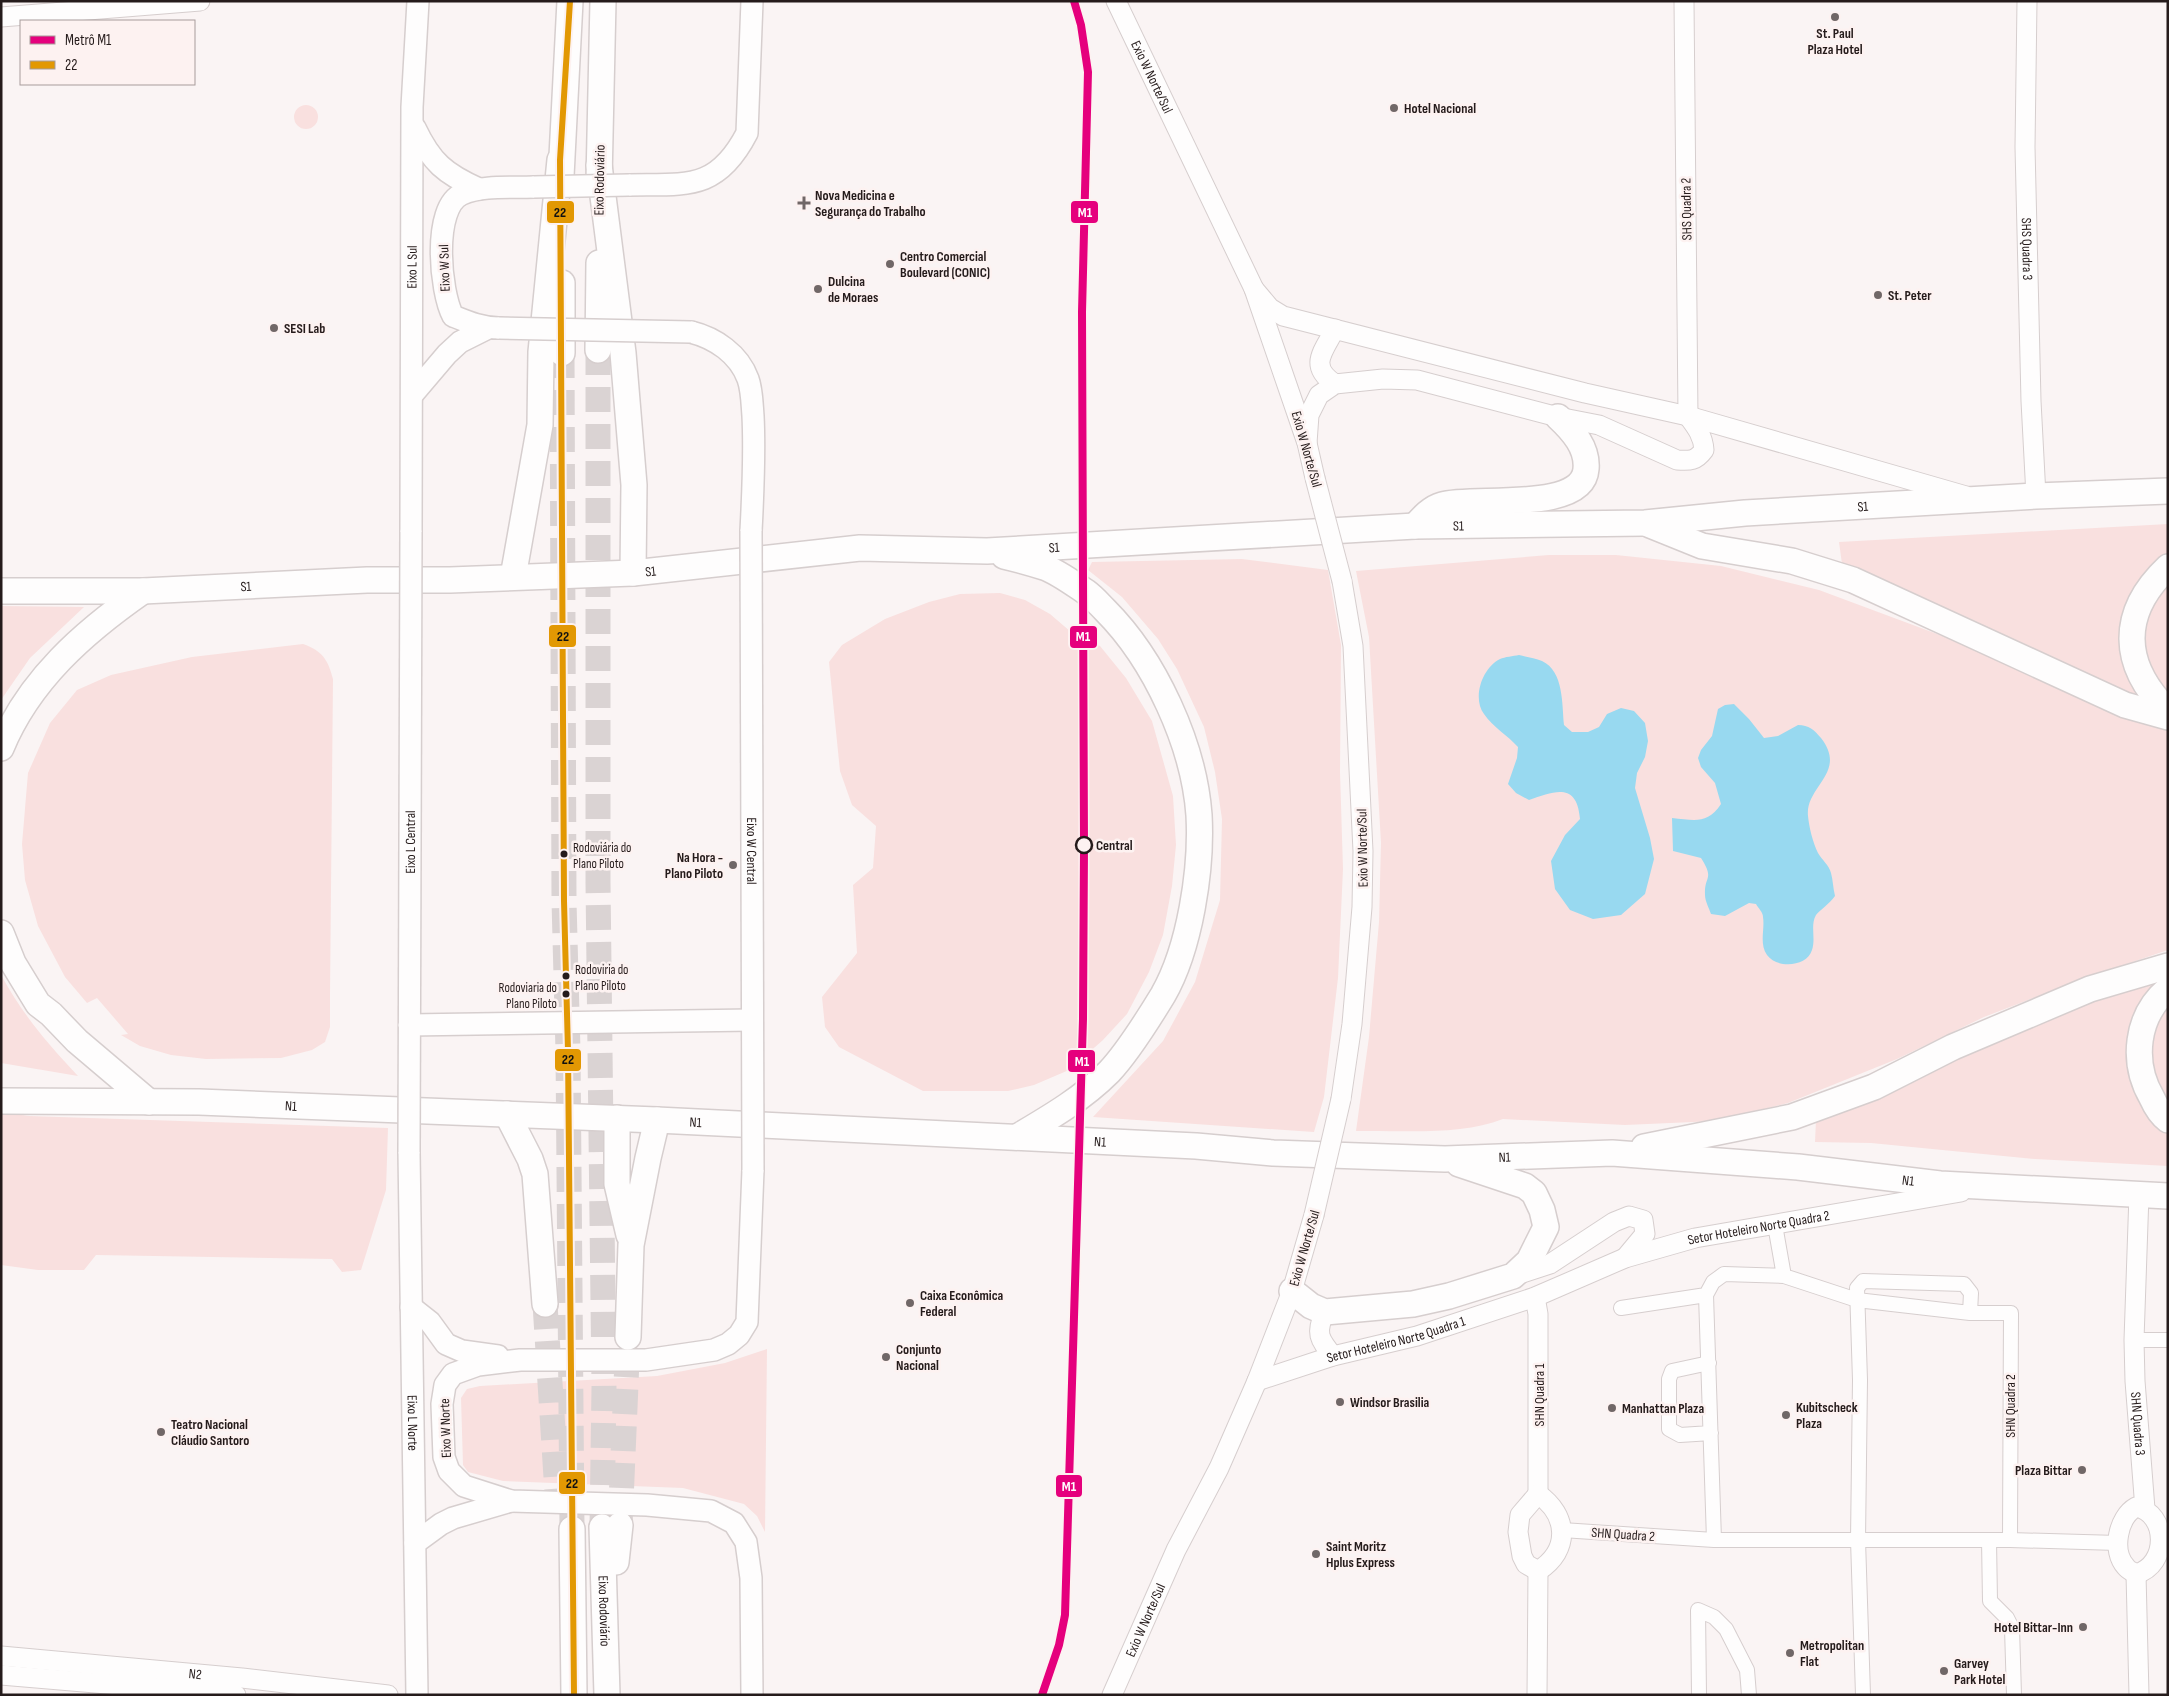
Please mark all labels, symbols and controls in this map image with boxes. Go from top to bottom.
marker: St. Paul Plaza Hotel [1829,11,1841,23]
legend [20,20,195,85]
place label: St. Paul Plaza Hotel [1807,25,1863,58]
text: Metrô M1 [65,31,112,50]
street label: Exio W Norte/Sul [1127,38,1176,116]
text: 22 [65,56,77,75]
place label: Hotel Nacional [1404,100,1476,117]
marker: Hotel Nacional [1388,102,1400,114]
street label: Eixo Rodoviário [590,144,609,216]
street label: SHS Quadra 2 [1677,177,1696,240]
place label: Nova Medicina e Segurança do Trabalho [815,187,926,220]
marker: Nova Medicina e Segurança do Trabalho [797,196,811,210]
line badge: 22 [546,200,575,224]
line badge: M1 [1070,200,1099,224]
text: 22 [554,204,566,221]
text: M1 [1078,204,1093,221]
street label: SHS Quadra 3 [2018,217,2036,281]
street label: Eixo W Sul [435,244,454,292]
street label: Eixo L Sul [404,245,421,289]
place label: Centro Comercial Boulevard (CONIC) [900,248,990,281]
marker: Centro Comercial Boulevard (CONIC) [884,258,896,270]
place label: Dulcina de Moraes [828,273,878,306]
marker: Dulcina de Moraes [812,283,824,295]
place label: St. Peter [1888,287,1932,304]
marker: St. Peter [1872,289,1884,301]
place label: SESI Lab [284,320,325,337]
marker: SESI Lab [268,322,280,334]
street label: Exio W Norte/Sul [1288,409,1326,489]
street label: S1 [1857,498,1869,515]
street label: S1 [1453,517,1464,535]
street label: S1 [1048,539,1060,556]
street label: S1 [644,563,657,581]
street label: S1 [240,578,252,595]
line badge: 22 [548,624,577,648]
line badge: M1 [1069,625,1098,649]
text: 22 [557,628,569,645]
text: M1 [1076,628,1091,645]
street label: Exio W Norte/Sul [1353,809,1372,887]
street label: Eixo L Central [402,810,419,874]
street label: Eixo W Central [743,817,760,885]
marker: Central [1075,836,1093,854]
place label: Central [1096,837,1133,854]
place label: Rodoviária do Plano Piloto [573,840,631,872]
marker: Rodoviária do Plano Piloto [559,849,569,859]
place label: Na Hora - Plano Piloto [665,849,723,882]
marker: Na Hora - Plano Piloto [727,859,739,871]
place label: Rodoviria do Plano Piloto [575,962,628,994]
marker: Rodoviria do Plano Piloto [561,971,571,981]
place label: Rodoviaria do Plano Piloto [499,980,557,1012]
marker: Rodoviaria do Plano Piloto [561,989,571,999]
line badge: 22 [554,1048,582,1072]
line badge: M1 [1067,1049,1096,1073]
text: 22 [562,1051,574,1068]
text: M1 [1075,1053,1090,1070]
street label: N1 [285,1097,297,1115]
street label: N1 [689,1114,702,1131]
street label: N1 [1094,1133,1107,1151]
street label: N1 [1498,1149,1511,1166]
street label: N1 [1901,1172,1915,1190]
street label: Setor Hoteleiro Norte Quadra 2 [1686,1207,1831,1249]
street label: Exio W Norte/Sul [1285,1208,1323,1288]
place label: Caixa Econômica Federal [920,1287,1003,1320]
marker: Caixa Econômica Federal [904,1297,916,1309]
street label: Setor Hoteleiro Norte Quadra 1 [1324,1313,1467,1367]
place label: Conjunto Nacional [896,1341,941,1374]
marker: Conjunto Nacional [880,1351,892,1363]
street label: SHN Quadra 1 [1531,1364,1548,1426]
street label: SHN Quadra 2 [2002,1374,2019,1438]
street label: SHN Quadra 3 [2127,1391,2149,1456]
place label: Windsor Brasilia [1350,1394,1430,1411]
street label: Eixo L Norte [404,1395,421,1451]
marker: Windsor Brasilia [1334,1396,1346,1408]
street label: Eixo W Norte [436,1398,455,1458]
place label: Kubitscheck Plaza [1796,1399,1858,1432]
place label: Manhattan Plaza [1622,1400,1704,1417]
marker: Manhattan Plaza [1606,1402,1618,1414]
marker: Kubitscheck Plaza [1780,1409,1792,1421]
place label: Teatro Nacional Cláudio Santoro [171,1416,249,1449]
marker: Teatro Nacional Cláudio Santoro [155,1426,167,1438]
place label: Plaza Bittar [2015,1462,2073,1479]
marker: Plaza Bittar [2076,1464,2088,1476]
line badge: 22 [558,1471,586,1495]
line badge: M1 [1055,1474,1083,1498]
text: 22 [566,1475,578,1492]
text: M1 [1062,1478,1077,1495]
street label: SHN Quadra 2 [1591,1524,1656,1545]
place label: Saint Moritz Hplus Express [1326,1538,1395,1571]
marker: Saint Moritz Hplus Express [1310,1548,1322,1560]
street label: Eixo Rodoviário [594,1575,614,1647]
street label: Exio W Norte/Sul [1122,1581,1169,1660]
place label: Hotel Bittar-Inn [1994,1619,2073,1636]
marker: Hotel Bittar-Inn [2077,1621,2089,1633]
place label: Metropolitan Flat [1800,1637,1864,1670]
marker: Metropolitan Flat [1784,1647,1796,1659]
place label: Garvey Park Hotel [1954,1655,2005,1688]
street label: N2 [188,1665,203,1683]
marker: Garvey Park Hotel [1938,1665,1950,1677]

